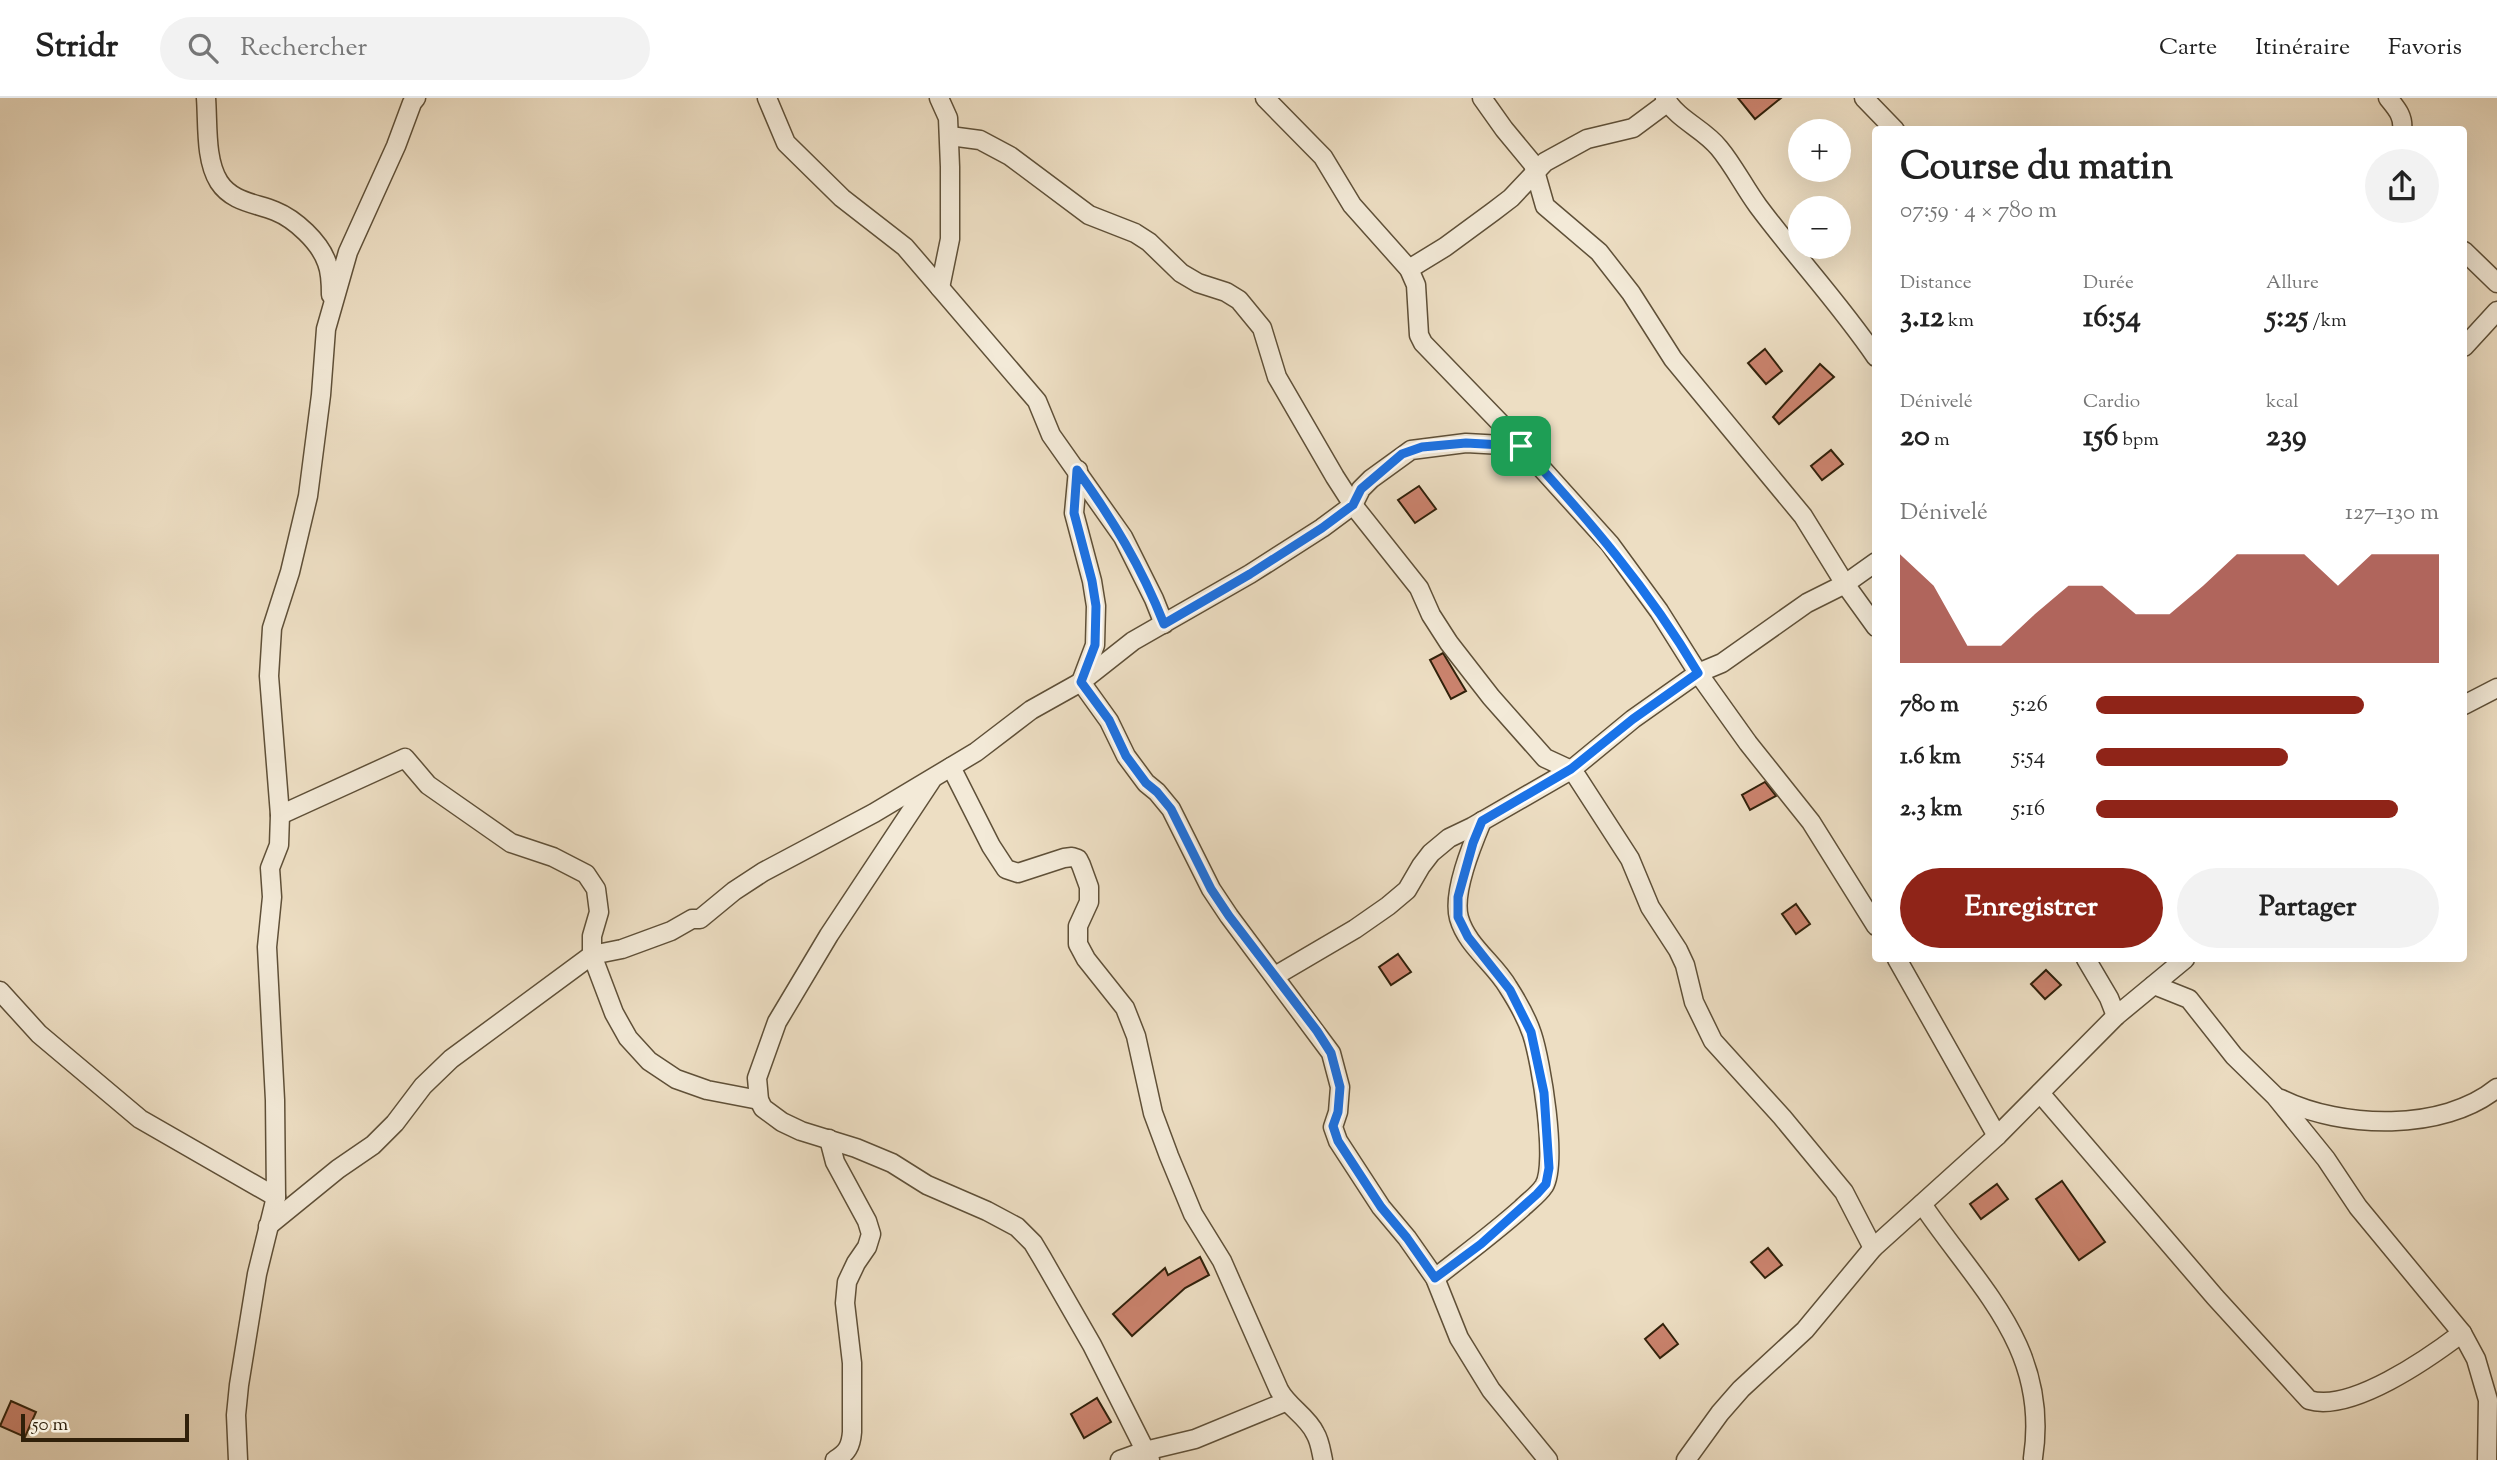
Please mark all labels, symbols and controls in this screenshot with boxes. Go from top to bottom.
search box [160,17,650,80]
text: Stridr [35,24,118,72]
icon: search [184,29,222,67]
text: Rechercher [240,30,367,67]
text: Carte [2159,31,2217,65]
text: Itinéraire [2255,31,2350,65]
text: Favoris [2388,31,2462,65]
map controls [1788,119,1851,259]
button: + [1788,119,1851,182]
text: Course du matin [1900,142,2173,196]
button: share [2365,149,2439,223]
text: 07:59 · 4 × 780 m [1900,195,2057,228]
button: − [1788,196,1851,259]
text: Distance [1900,270,1972,297]
text: Durée [2083,270,2134,297]
text: Allure [2266,270,2319,297]
text: 3.12 [1900,297,1944,340]
text: 16:54 [2083,297,2141,340]
text: 5:25 [2266,297,2308,340]
text: km [1944,308,1974,335]
text: /km [2308,308,2347,335]
text: Dénivelé [1900,389,1973,416]
text: Cardio [2083,389,2140,416]
text: kcal [2266,389,2299,416]
pin [1491,416,1551,476]
text: 20 [1900,416,1930,459]
text: 156 [2083,416,2118,459]
text: 239 [2266,416,2306,459]
icon: arrive [1502,427,1540,465]
text: m [1930,427,1950,454]
text: bpm [2118,427,2159,454]
text: Dénivelé [1900,497,1988,530]
text: 127–130 m [2345,497,2439,530]
text: 780 m [1900,689,1959,722]
text: 5:26 [2012,689,2048,722]
text: 1.6 km [1900,741,1961,774]
text: 5:54 [2012,741,2045,774]
text: 2.3 km [1900,793,1962,826]
text: 5:16 [2012,793,2045,826]
button: Enregistrer [1900,868,2163,948]
button: Partager [2177,868,2439,948]
scale bar [21,1411,189,1443]
text: 50 m [32,1412,68,1439]

